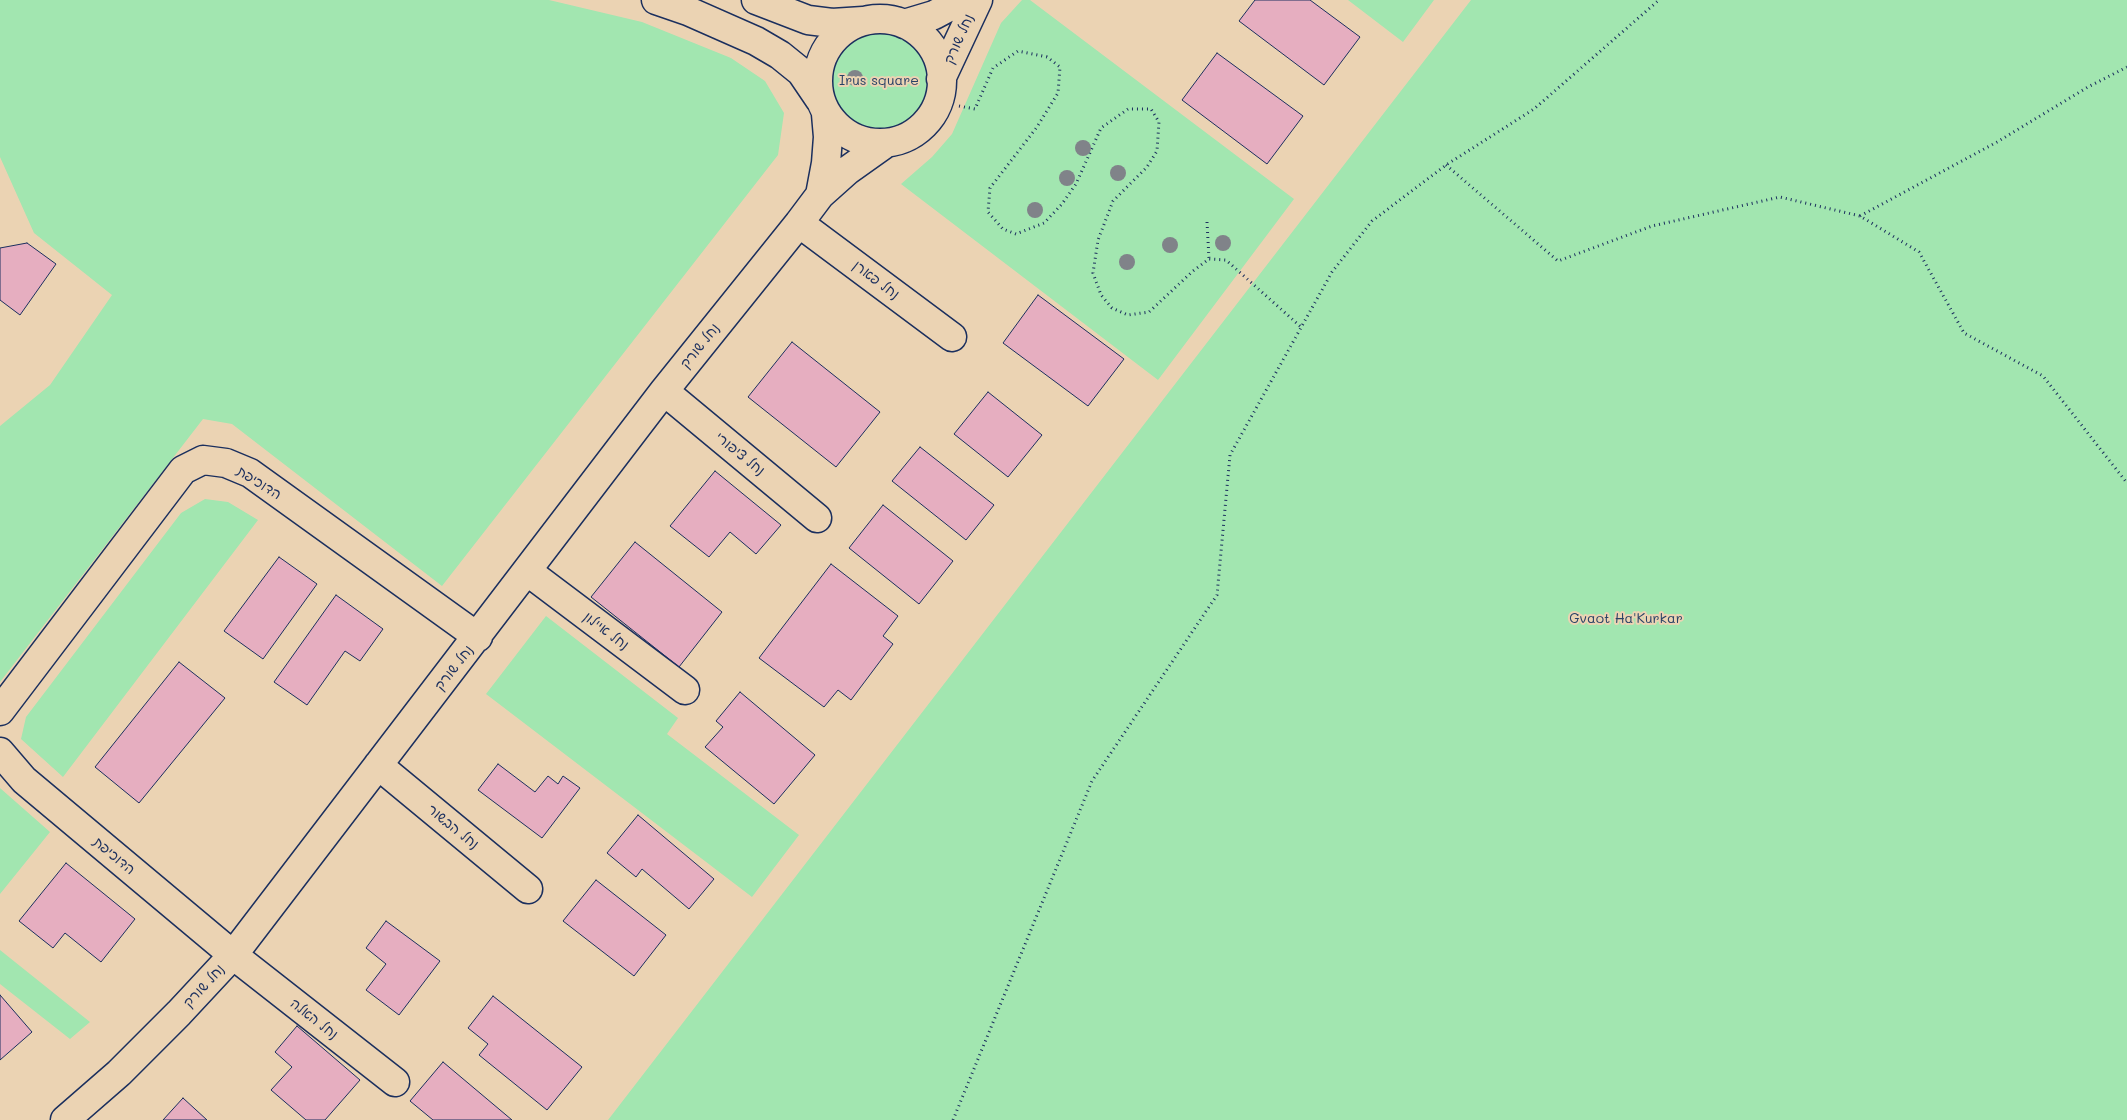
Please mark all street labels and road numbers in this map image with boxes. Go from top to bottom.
street label: נחל שורק [941,11,977,67]
street label: נחל פארן [849,257,903,303]
street label: נחל שורק [677,320,723,372]
street label: נחל ציפורי [712,429,768,479]
street label: הדוכיפת [234,463,284,503]
street label: נחל איילון [580,608,632,654]
street label: נחל שורק [431,642,477,694]
street label: נחל הבשור [424,801,482,853]
street label: הדוכיפת [90,834,138,878]
street label: נחל שורק [180,961,228,1011]
street label: נחל האלה [287,995,341,1043]

